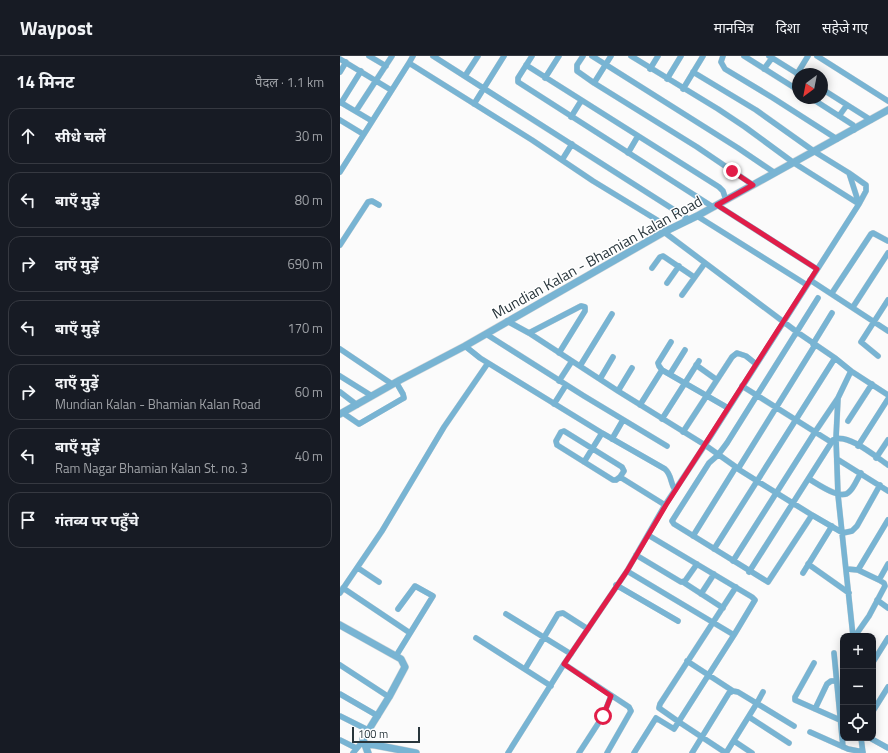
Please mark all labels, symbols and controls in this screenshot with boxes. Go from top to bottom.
text: Waypost [20,13,93,42]
text: मानचित्र [714,17,754,38]
text: दिशा [776,17,800,38]
text: सहेजे गए [822,17,868,38]
north arrow [792,68,828,104]
text: 14 मिनट [16,69,74,95]
text: पैदल · 1.1 km [255,72,324,92]
icon: ahead [17,125,39,147]
text: सीधे चलें [55,125,106,148]
text: 30 m [295,126,323,146]
route end [723,162,741,180]
icon: left [17,189,39,211]
text: बाएँ मुड़ें [55,189,99,212]
street label: Mundian Kalan - Bhamian Kalan Road [488,189,706,325]
text: 80 m [295,190,323,210]
icon: right [17,253,39,275]
text: दाएँ मुड़ें [55,253,99,276]
text: 690 m [287,254,323,274]
icon: left [17,317,39,339]
text: बाएँ मुड़ें [55,317,99,340]
text: 170 m [287,318,323,338]
text: दाएँ मुड़ें [55,371,99,394]
icon: right [17,381,39,403]
text: 60 m [295,382,323,402]
text: Mundian Kalan - Bhamian Kalan Road [55,394,261,414]
text: बाएँ मुड़ें [55,435,99,458]
icon: left [17,445,39,467]
text: 40 m [295,446,323,466]
text: Ram Nagar Bhamian Kalan St. no. 3 [55,458,248,478]
icon: arrive [17,509,39,531]
text: गंतव्य पर पहुँचे [55,509,139,532]
map controls [840,633,876,741]
button: + [840,633,876,669]
button: − [840,669,876,705]
button: locate [840,705,876,741]
route start [594,707,612,725]
scale bar [352,725,420,744]
text: 100 m [358,726,388,742]

